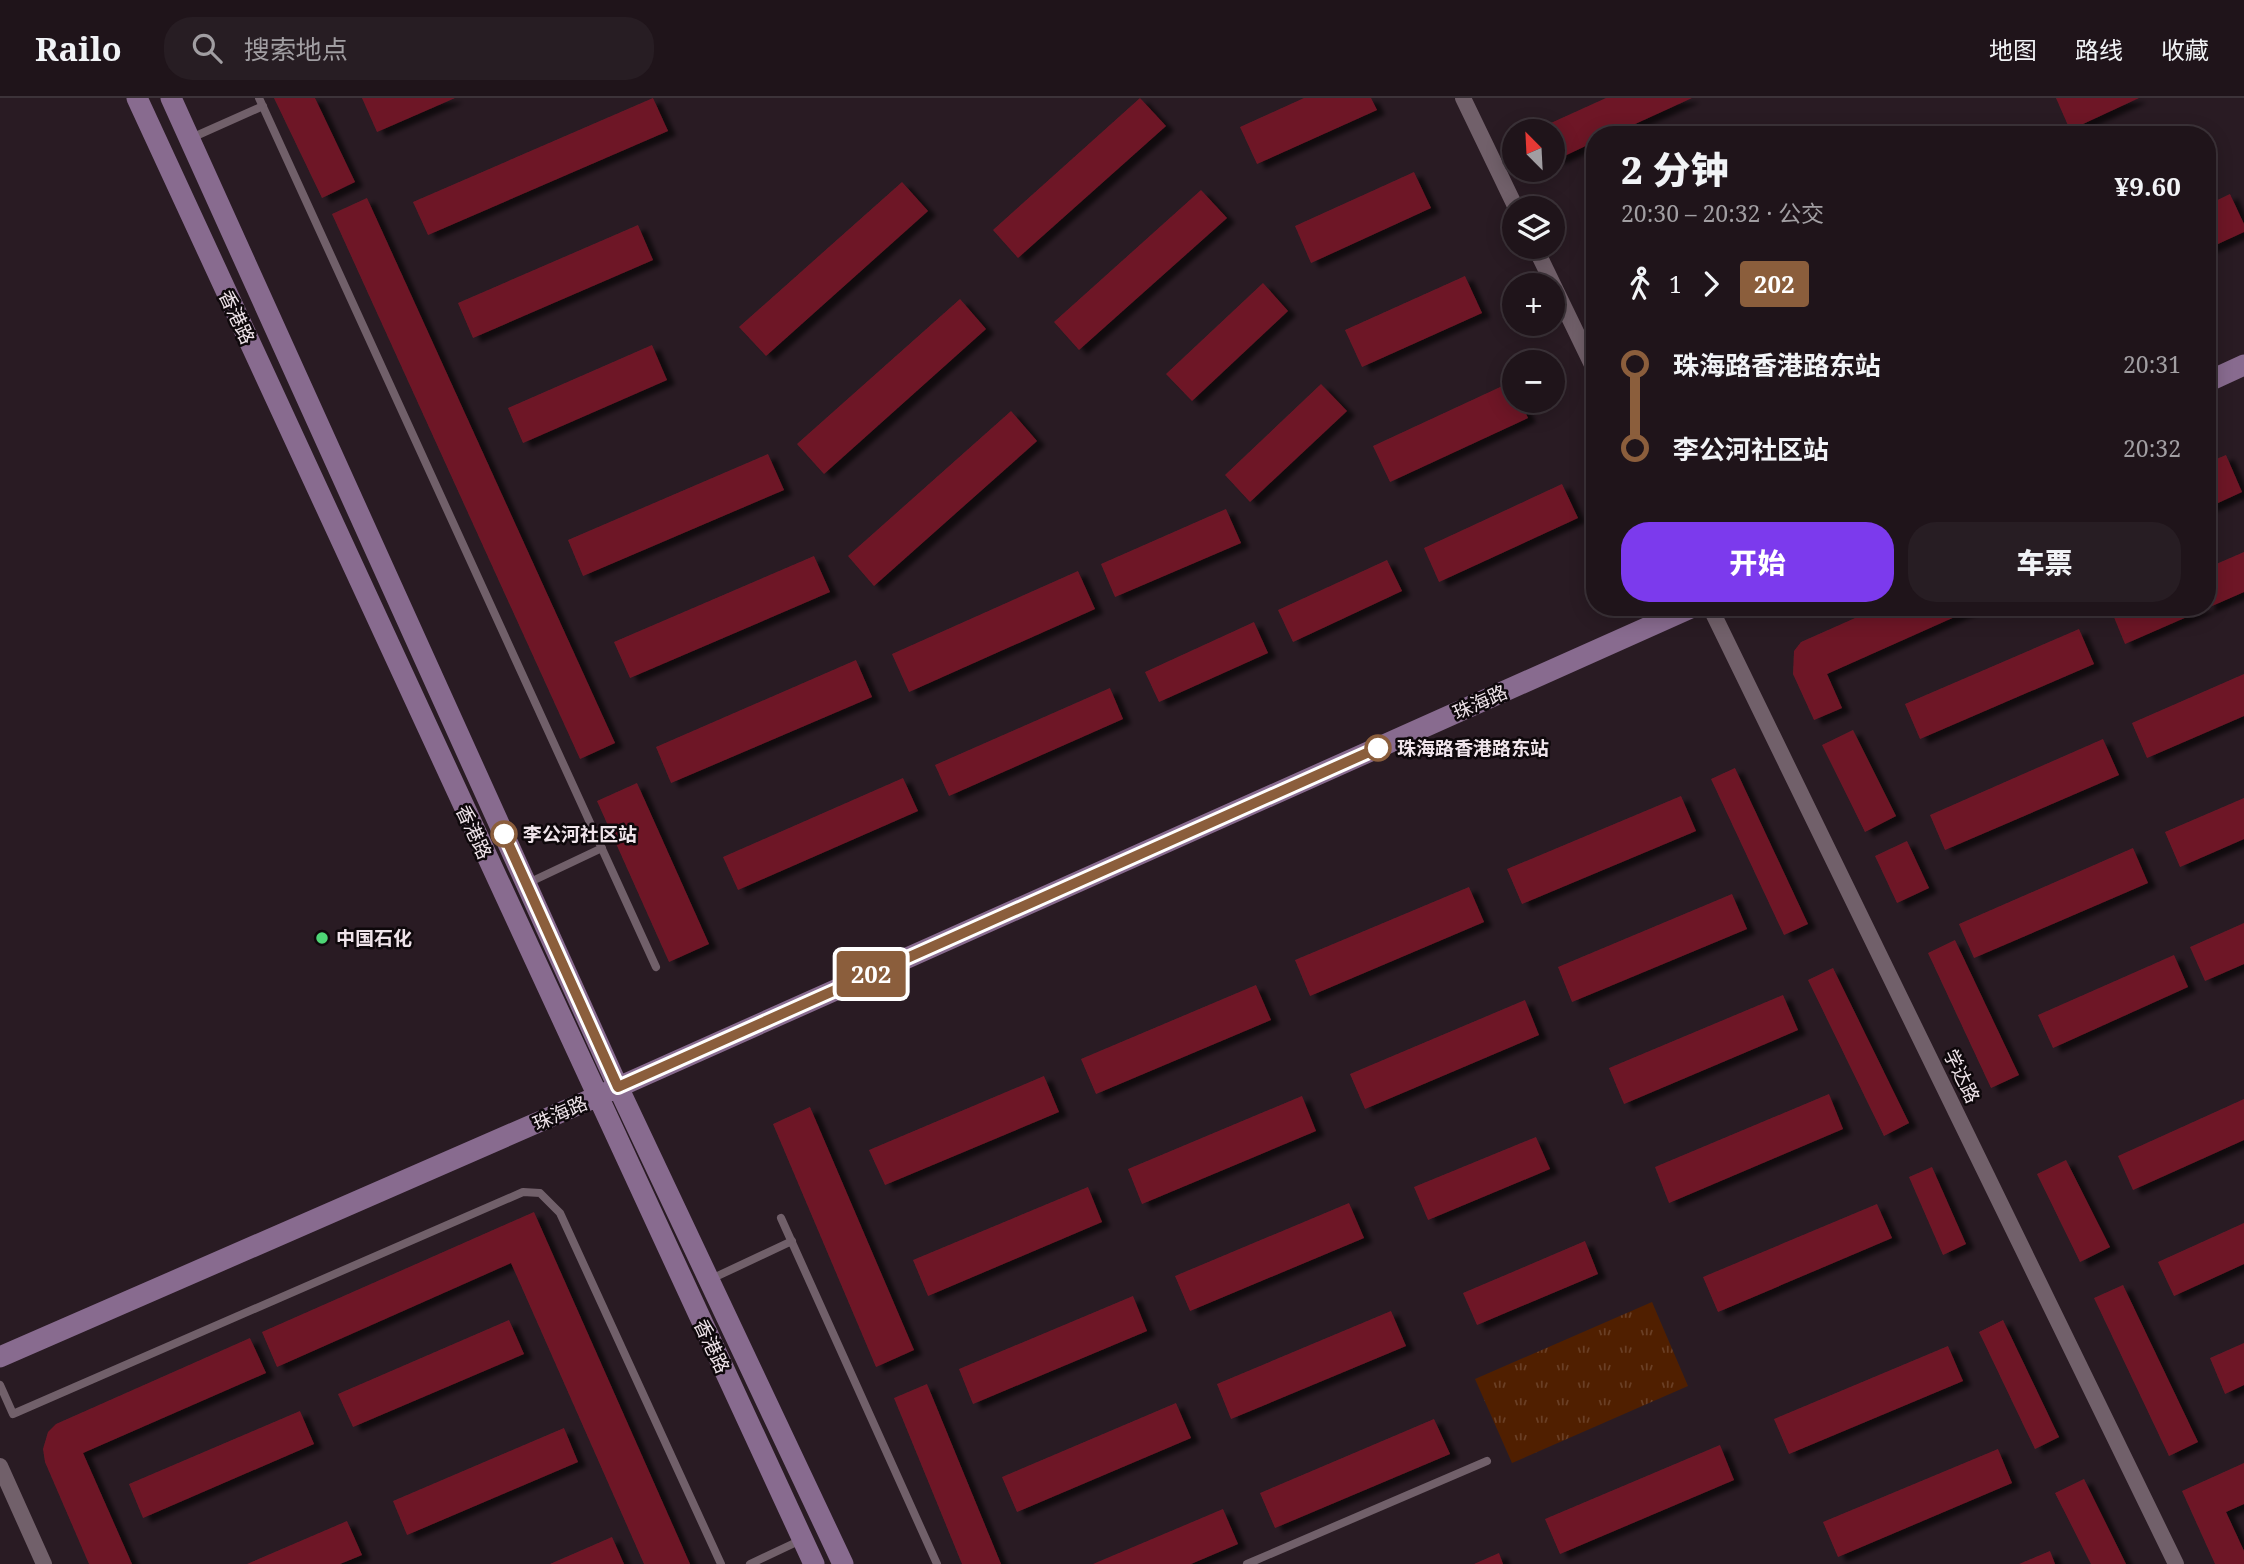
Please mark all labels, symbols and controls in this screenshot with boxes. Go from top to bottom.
search box [164,17,654,80]
text: Railo [35,26,122,71]
icon: search [188,29,226,67]
text: 搜索地点 [244,31,348,67]
text: 地图 [1989,33,2037,66]
text: 路线 [2075,33,2123,66]
text: 收藏 [2161,33,2209,66]
north arrow [1502,119,1564,182]
map controls [1502,119,1565,413]
text: 2 分钟 [1621,143,1728,195]
text: ¥9.60 [2115,168,2181,204]
button: layers [1502,196,1565,259]
text: 20:30 – 20:32 · 公交 [1621,197,1824,229]
icon: walk [1621,265,1659,303]
icon: forward [1692,265,1730,303]
text: 202 [1754,267,1795,300]
text: 1 [1669,268,1682,300]
button: + [1502,273,1565,336]
street label: 香港路 [213,286,261,348]
text: 珠海路香港路东站 [1673,347,1881,383]
text: 20:31 [2123,348,2181,380]
button: − [1502,350,1565,413]
text: 李公河社区站 [1673,431,1829,467]
text: 20:32 [2123,432,2181,464]
button: 开始 [1621,522,1894,602]
button: 车票 [1908,522,2181,602]
street label: 珠海路 [1449,679,1511,725]
marker: 珠海路香港路东站 [1365,735,1391,761]
place label: 珠海路香港路东站 [1397,735,1549,761]
street label: 香港路 [450,801,498,863]
marker: 李公河社区站 [491,821,517,847]
place label: 李公河社区站 [523,821,637,847]
place label: 中国石化 [336,925,412,951]
marker: 中国石化 [314,930,330,946]
line badge: 202 [831,951,911,997]
text: 202 [851,957,891,990]
street label: 学达路 [1938,1045,1986,1107]
street label: 珠海路 [529,1090,591,1136]
street label: 香港路 [688,1315,736,1377]

